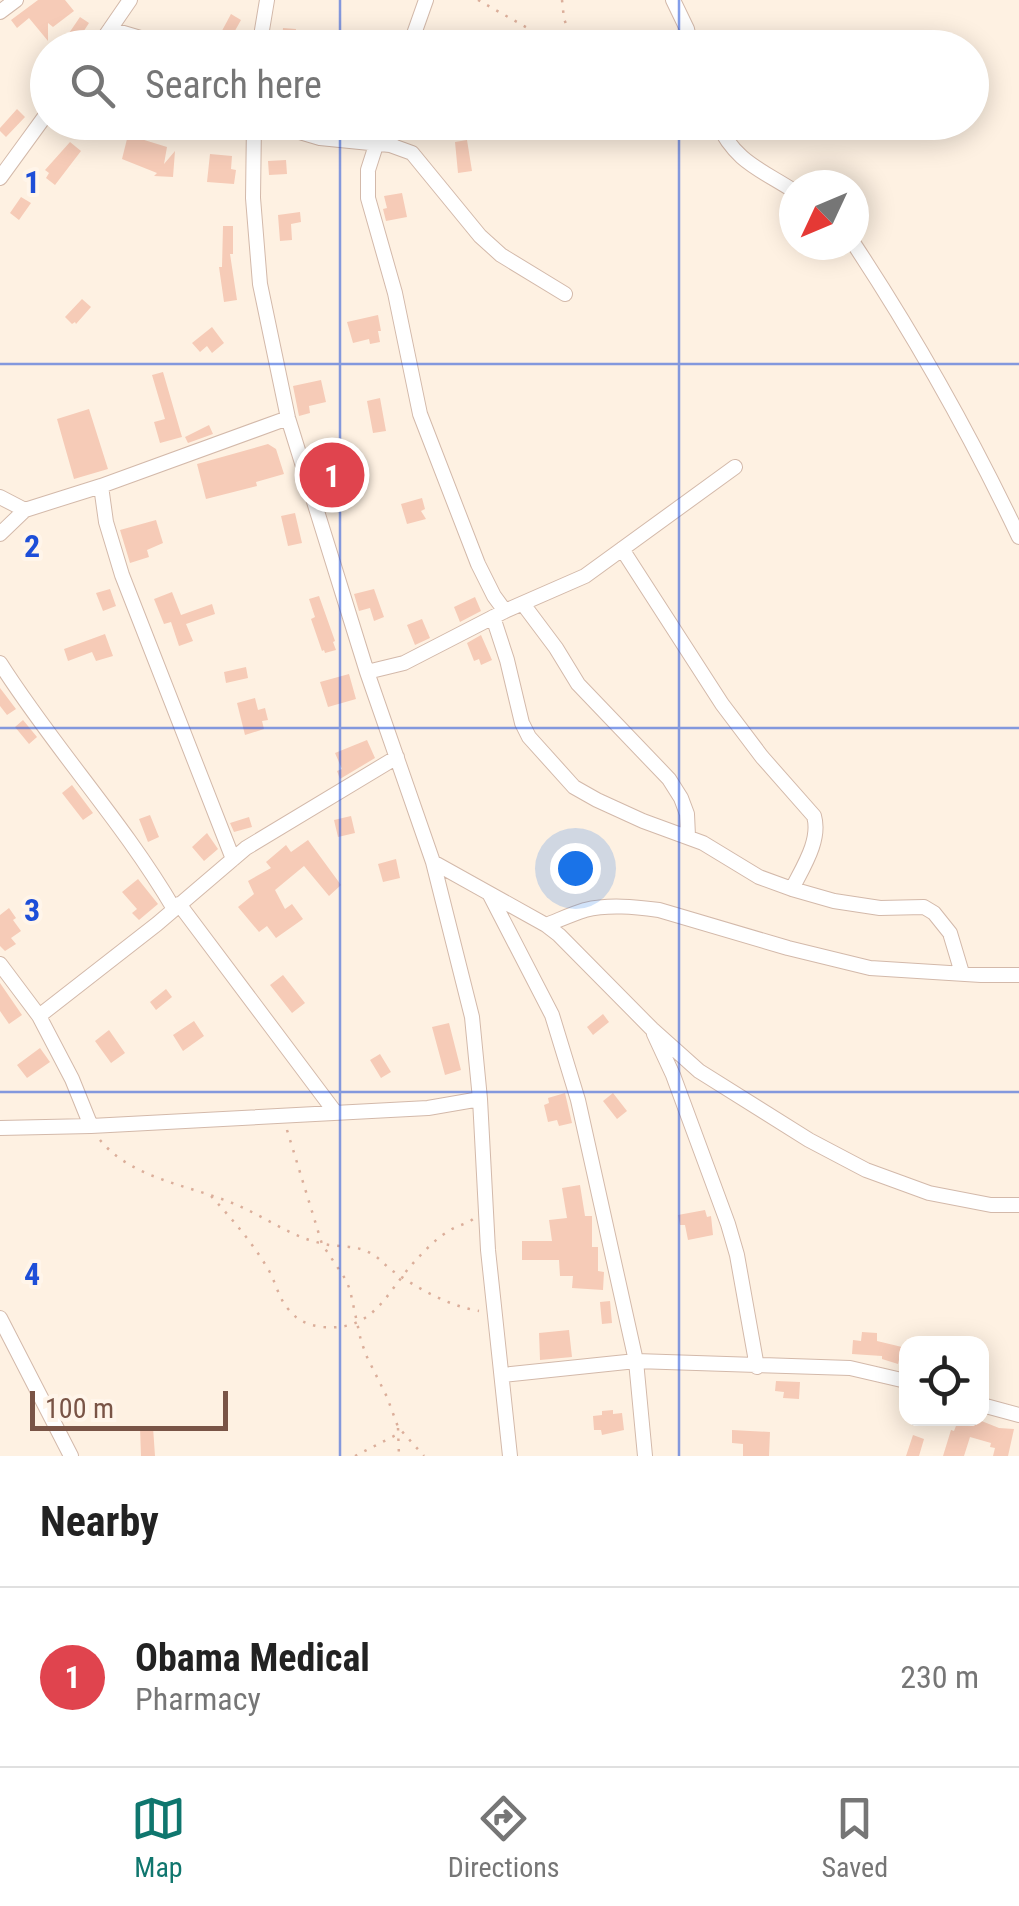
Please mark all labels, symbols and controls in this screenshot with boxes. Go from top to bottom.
search box [30,30,989,140]
icon: search [65,58,120,113]
text: Search here [145,63,322,107]
text: 1 [24,163,40,201]
north arrow [779,170,869,260]
pin: 1 [300,438,364,512]
text: 2 [24,527,40,565]
your location [550,843,601,894]
text: 3 [24,891,40,929]
text: 4 [24,1255,40,1293]
map controls [899,1336,989,1426]
button: locate [899,1336,989,1426]
scale bar [30,1386,228,1430]
text: 100 m [45,1392,114,1425]
text: Nearby [40,1497,159,1546]
text: Obama Medical [135,1636,370,1680]
text: 1 [64,1658,81,1696]
text: 230 m [900,1658,979,1696]
text: Pharmacy [135,1680,261,1718]
tab: Map [131,1791,186,1884]
tab: Directions [448,1791,560,1884]
tab: Saved [821,1791,888,1884]

